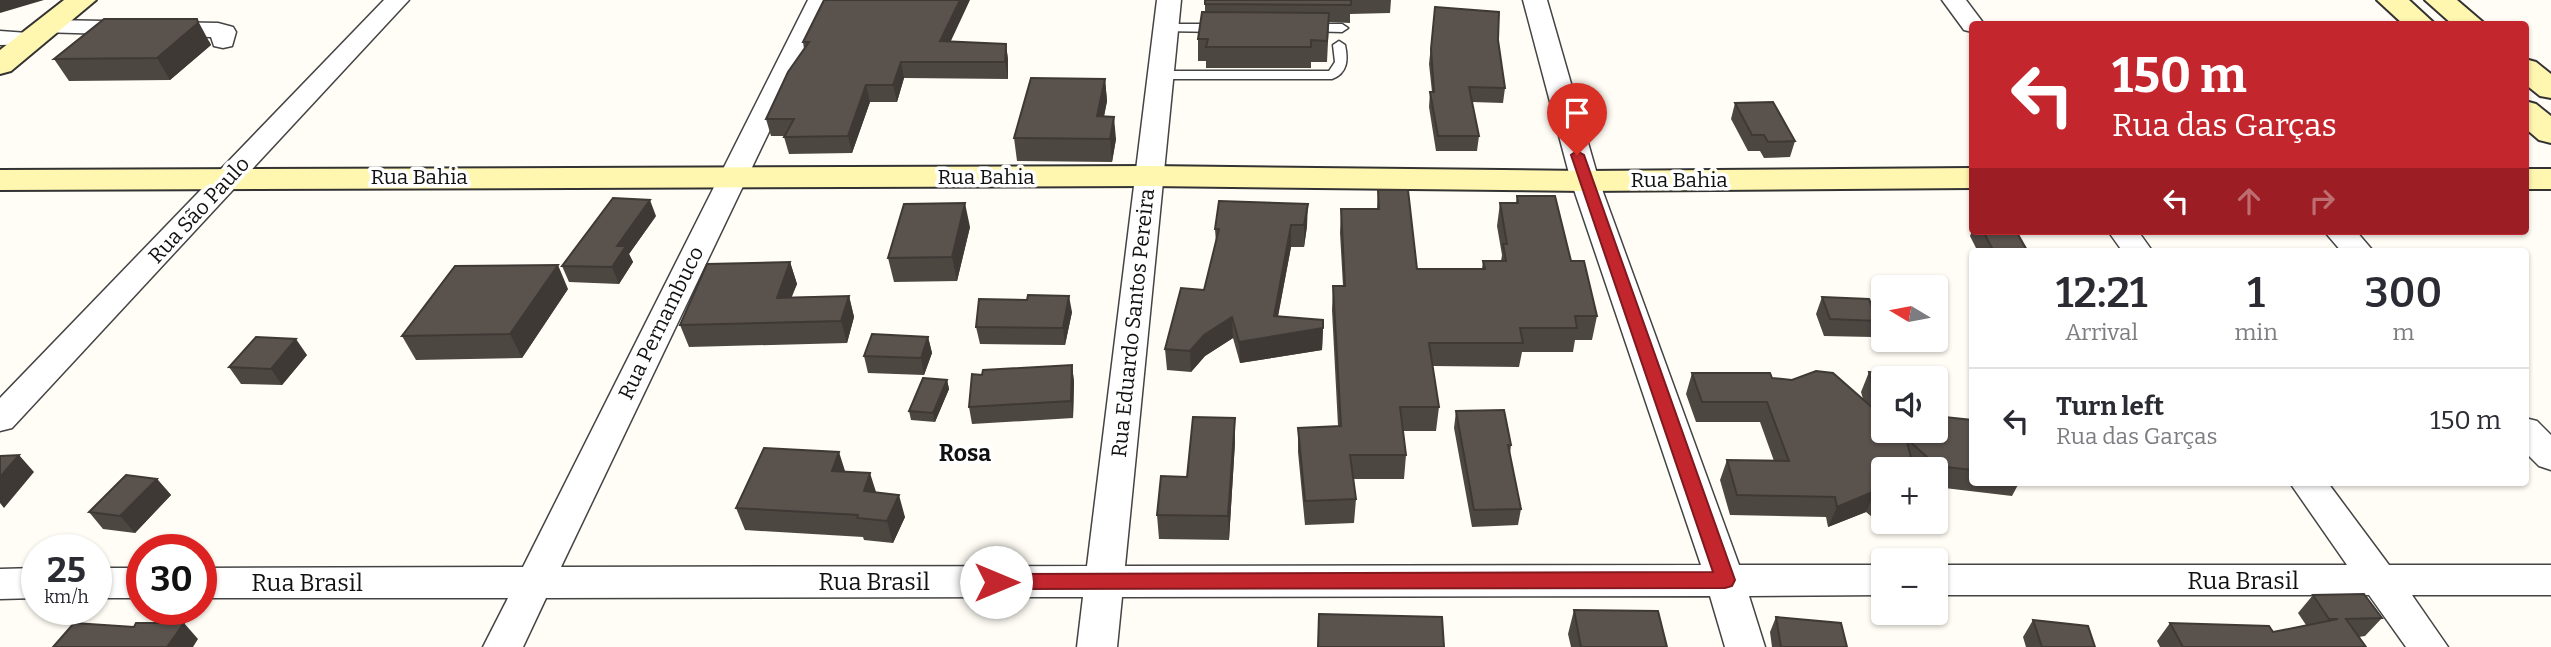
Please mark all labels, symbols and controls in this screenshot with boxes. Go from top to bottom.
text: 150 m [2112,46,2247,105]
icon: left [1997,49,2088,140]
pin [1547,83,1607,155]
icon: arrive [1558,94,1596,132]
text: Rua das Garças [2112,106,2337,144]
street label: Rua São Paulo [143,151,255,269]
street label: Rua Bahia [370,164,468,190]
street label: Rua Bahia [937,164,1035,190]
street label: Rua Bahia [1630,167,1728,193]
icon: left [2157,182,2195,220]
icon: ahead [2230,182,2268,220]
icon: right [2303,182,2341,220]
street label: Rua Eduardo Santos Pereira [1106,187,1160,459]
street label: Rua Pernambuco [613,242,709,404]
text: 12:21 [2056,268,2148,318]
text: 1 [2247,268,2265,318]
text: 300 [2365,268,2442,318]
north arrow [1871,275,1948,352]
map controls [1871,275,1948,625]
text: Arrival [2065,318,2138,346]
text: min [2234,318,2278,346]
text: m [2392,318,2414,346]
button: sound [1871,366,1948,443]
text: Turn left [2056,391,2164,422]
icon: left [1997,402,2035,440]
text: 150 m [2430,405,2501,436]
text: Rua das Garças [2056,422,2218,450]
district label: Rosa [939,439,991,467]
button: + [1871,457,1948,534]
speed limit sign: 30 [126,534,217,625]
position arrow [959,545,1033,619]
button: − [1871,548,1948,625]
text: 25 [47,549,86,591]
street label: Rua Brasil [2187,567,2299,595]
street label: Rua Brasil [818,568,930,596]
street label: Rua Brasil [251,569,363,597]
text: km/h [44,586,89,608]

